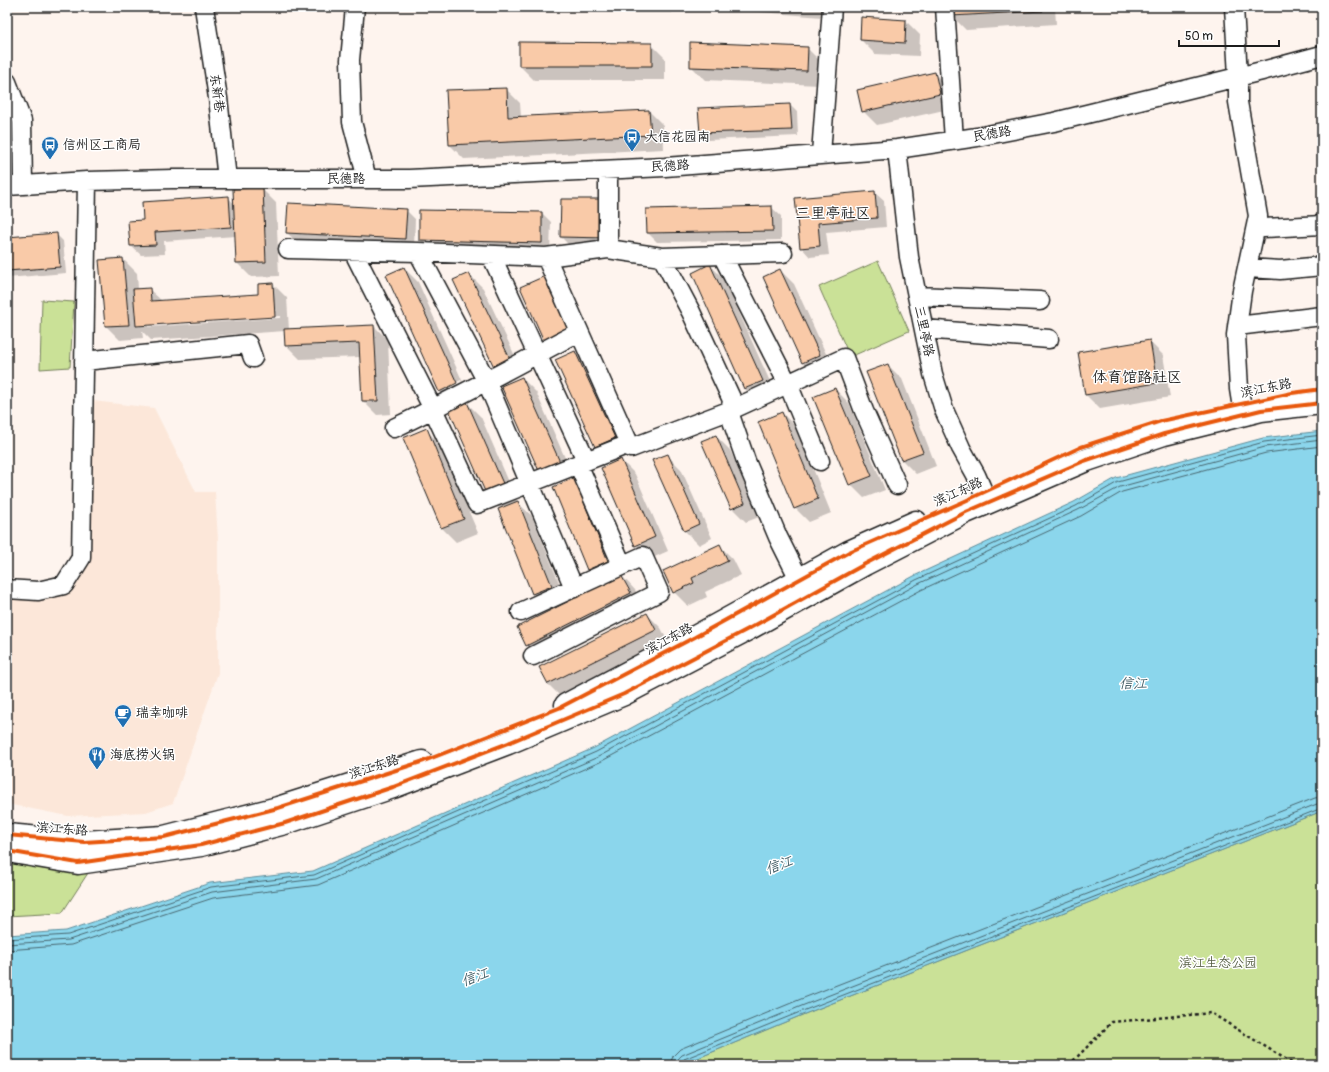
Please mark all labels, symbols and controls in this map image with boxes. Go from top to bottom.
scale bar [1179,22,1279,48]
text: 50 m [1185,29,1213,44]
street label: 东新巷 [206,73,228,113]
street label: 民德路 [971,123,1013,145]
bus stop icon: 大信花园南 [622,127,642,152]
place label: 大信花园南 [645,129,710,145]
bus stop icon: 信州区工商局 [40,135,60,160]
place label: 信州区工商局 [63,137,141,153]
street label: 民德路 [650,157,690,175]
street label: 民德路 [326,171,366,187]
district label: 三里亭社区 [795,204,871,223]
street label: 三里亭路 [911,304,937,358]
district label: 体育馆路社区 [1092,368,1182,387]
street label: 滨江东路 [1239,375,1293,401]
street label: 滨江东路 [931,474,985,510]
street label: 滨江东路 [642,620,696,658]
water label: 信江 [1119,675,1148,692]
cafe icon: 瑞幸咖啡 [113,703,133,728]
place label: 瑞幸咖啡 [136,705,188,721]
restaurant icon: 海底捞火锅 [87,745,107,770]
place label: 海底捞火锅 [110,747,175,763]
street label: 滨江东路 [347,751,401,783]
street label: 滨江东路 [35,819,89,839]
water label: 信江 [763,852,796,878]
park label: 滨江生态公园 [1179,955,1257,971]
water label: 信江 [459,964,492,990]

